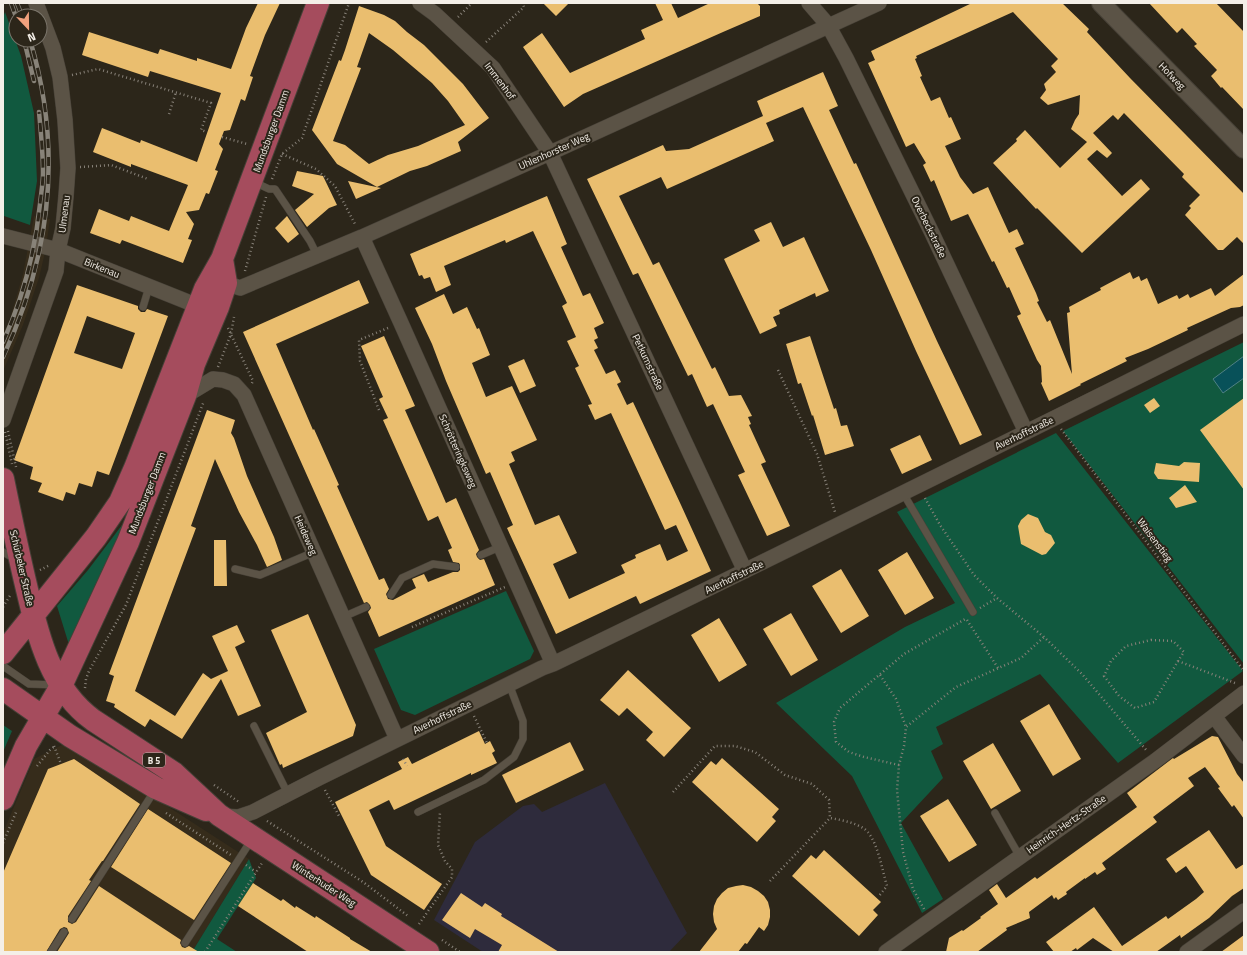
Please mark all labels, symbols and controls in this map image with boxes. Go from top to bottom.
north arrow [8,8,48,48]
text: N [25,28,38,46]
street label: Immenhof [481,59,520,103]
street label: Hofweg [1155,59,1189,93]
street label: Mundsburger Damm [249,88,293,174]
street label: Uhlenhorster Weg [516,129,592,173]
street label: Ulmenau [54,194,74,234]
street label: Overbeckstraße [908,194,950,260]
street label: Birkenau [82,254,122,282]
street label: Petkumstraße [628,331,668,393]
street label: Schrötteringksweg [435,412,481,490]
street label: Averhoffstraße [992,412,1056,454]
street label: Mundsburger Damm [124,450,170,536]
street label: Heideweg [291,513,321,557]
street label: Waisenstieg [1134,515,1176,565]
street label: Schürbeker Straße [6,528,38,608]
street label: Averhoffstraße [702,556,766,598]
street label: Averhoffstraße [410,696,474,738]
road number: B 5 [143,753,165,767]
street label: Heinrich-Hertz-Straße [1023,791,1109,857]
street label: Winterhuder Weg [289,858,359,910]

